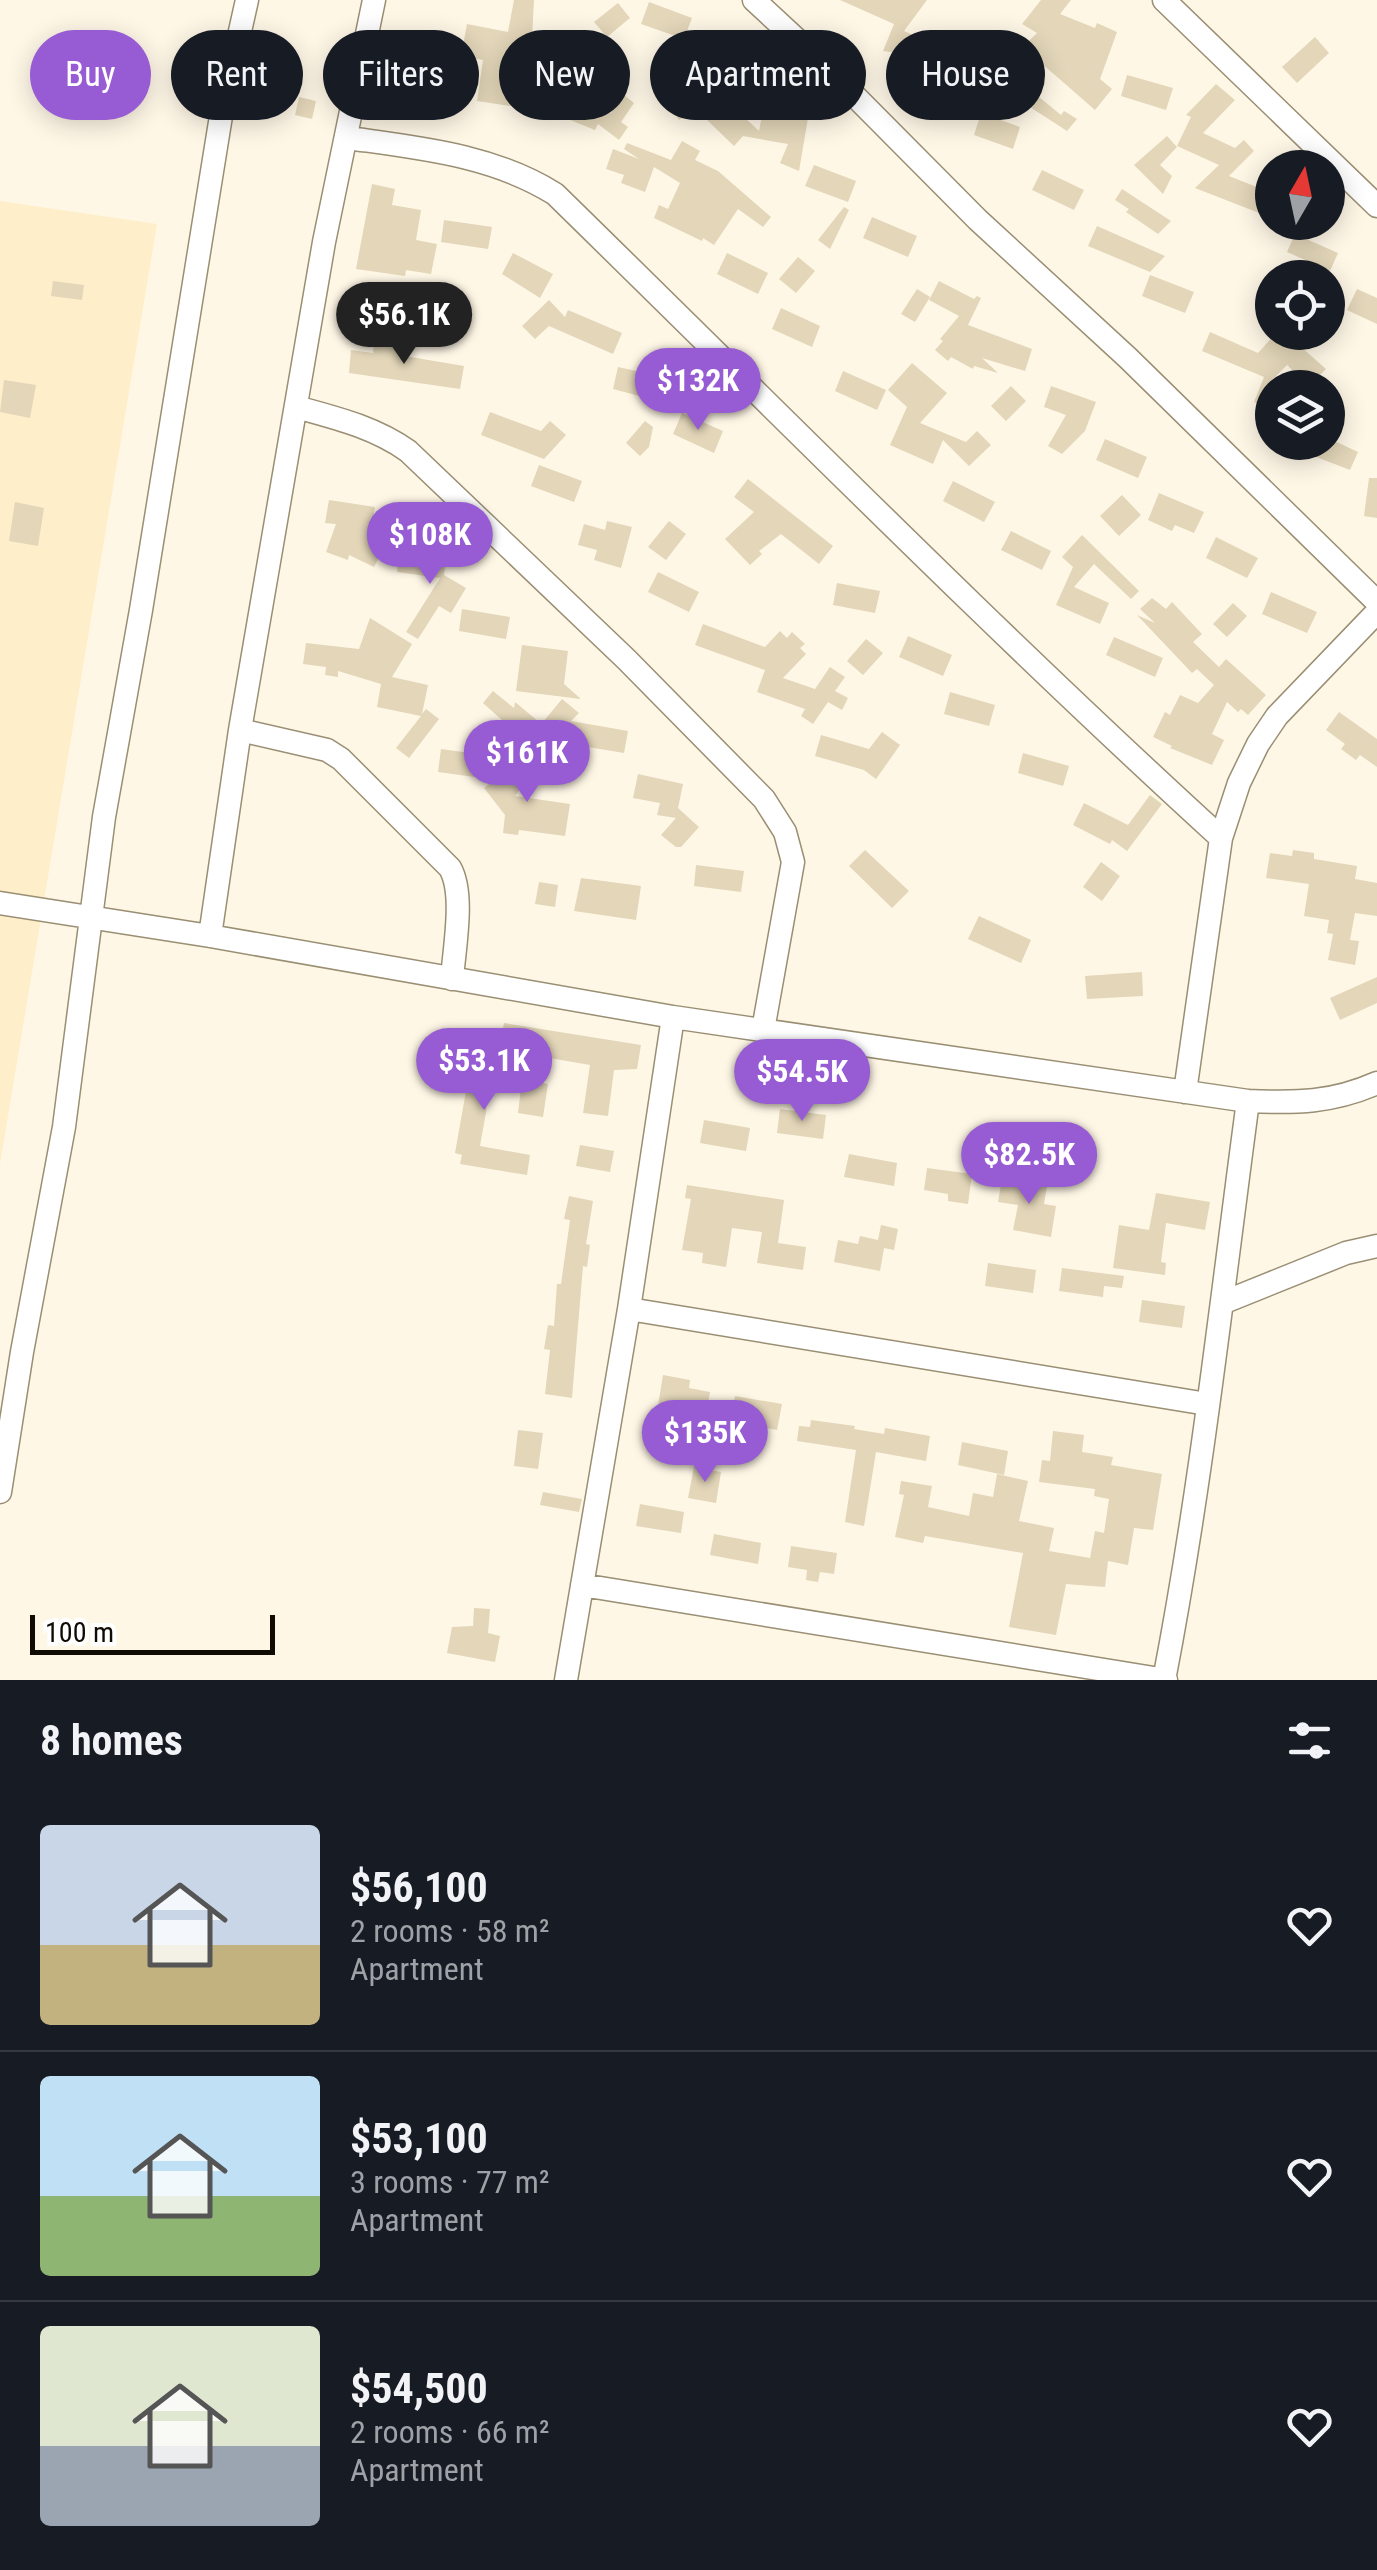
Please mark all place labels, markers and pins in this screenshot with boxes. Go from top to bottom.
pin: $56.1K [323,282,485,367]
pin: $132K [628,348,768,433]
pin: $108K [360,502,500,587]
pin: $161K [457,720,597,805]
pin: $53.1K [403,1028,565,1113]
pin: $54.5K [721,1039,883,1124]
pin: $82.5K [948,1122,1110,1207]
pin: $135K [635,1400,775,1485]

